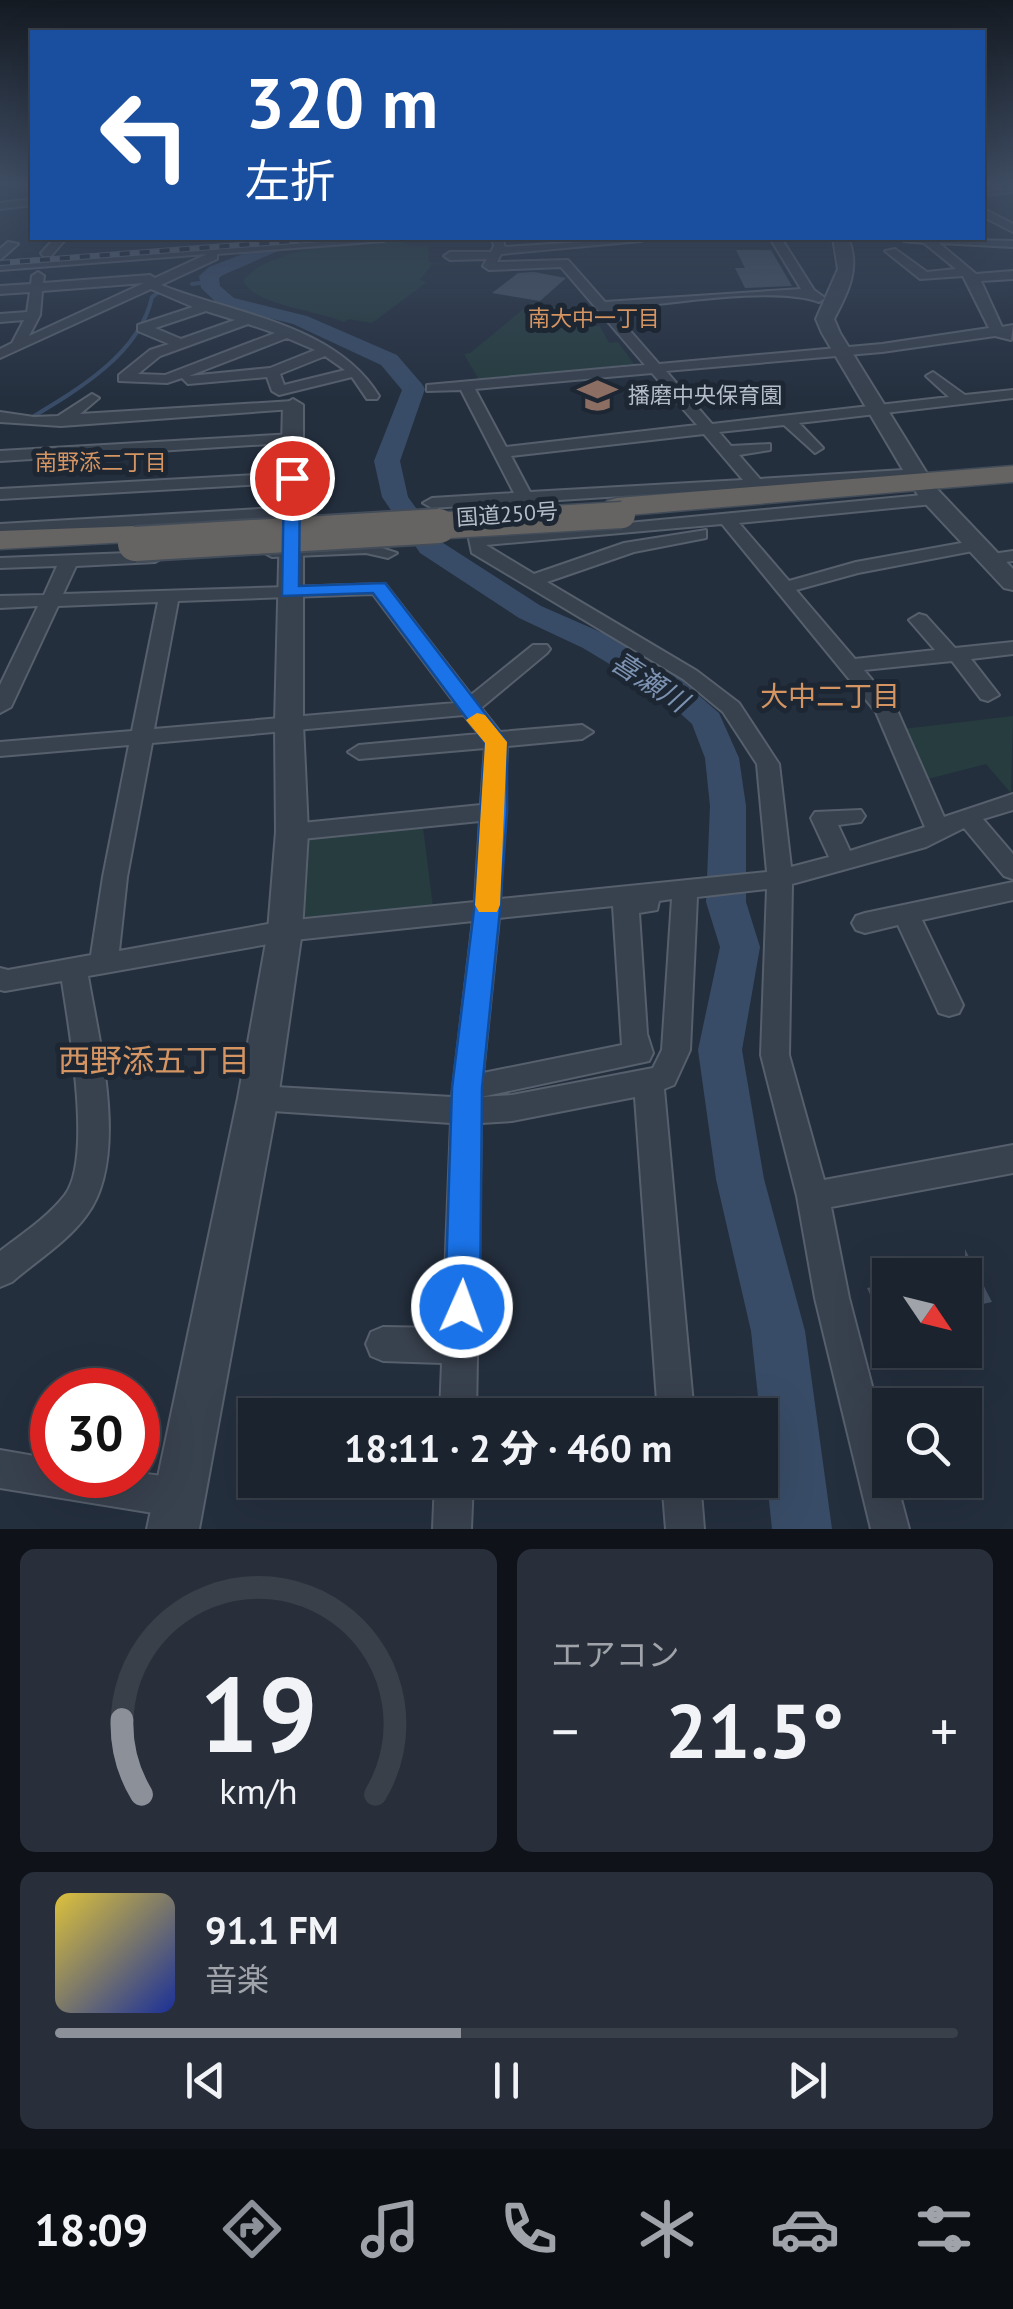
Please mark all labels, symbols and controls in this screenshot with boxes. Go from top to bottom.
text: 320 m [245,57,438,147]
icon: left [80,70,210,200]
text: 左折 [245,151,335,209]
district label: 南大中一丁目 [528,304,660,332]
school or university icon: 播磨中央保育園 [577,374,619,416]
place label: 播磨中央保育園 [628,381,782,409]
pin [250,436,335,521]
district label: 南野添二丁目 [35,448,167,476]
icon: arrive [265,451,320,506]
street label: 国道250号 [455,496,559,532]
water label: 喜瀬川 [605,643,698,721]
district label: 大中二丁目 [760,677,900,714]
district label: 西野添五丁目 [58,1039,250,1081]
position arrow [410,1255,514,1359]
north arrow [872,1258,982,1368]
map controls [872,1258,982,1498]
speed limit sign: 30 [30,1368,160,1498]
button: search [872,1388,982,1498]
text: 18:11 · 2 分 · 460 m [344,1423,672,1472]
text: エアコン [552,1633,680,1675]
text: 19 [199,1646,317,1781]
text: 21.5° [665,1682,844,1779]
text: − [552,1695,579,1766]
text: + [930,1695,958,1766]
text: km/h [219,1768,297,1814]
text: 91.1 FM [205,1905,338,1954]
text: 音楽 [205,1958,269,2000]
icon: previous [178,2053,233,2108]
icon: pause [479,2053,534,2108]
icon: next [780,2053,835,2108]
icon: directions [217,2194,287,2264]
icon: music [355,2194,425,2264]
icon: phone [494,2194,564,2264]
icon: climate [632,2194,702,2264]
icon: car [770,2194,840,2264]
icon: filters [909,2194,979,2264]
text: 18:09 [34,2200,148,2258]

